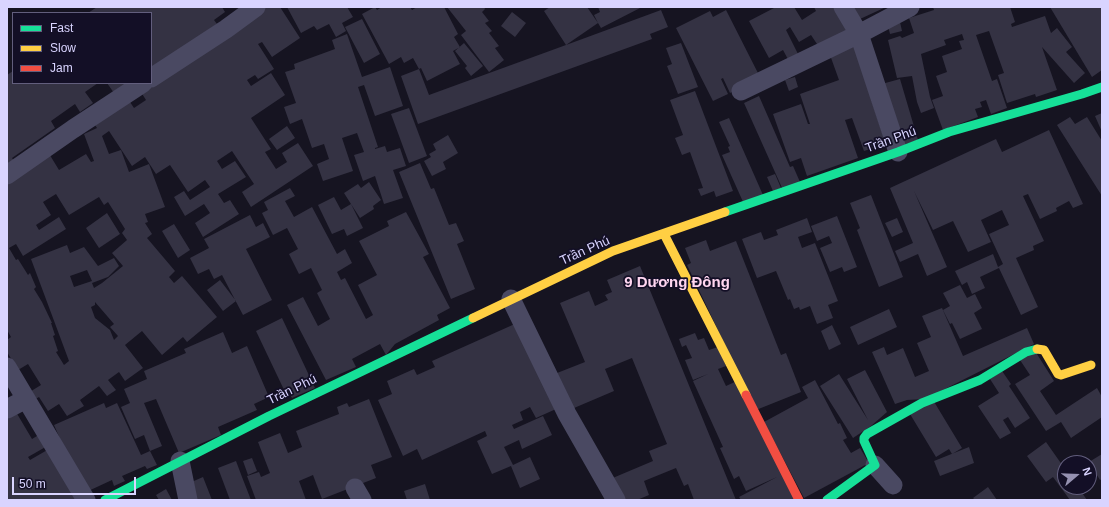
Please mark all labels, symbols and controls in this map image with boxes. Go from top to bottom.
legend [12,12,152,84]
text: Fast [50,21,73,35]
text: Slow [50,41,76,55]
text: Jam [50,61,73,75]
street label: Trần Phú [863,124,919,156]
street label: Trần Phú [558,233,612,269]
district label: 9 Dương Đông [624,274,730,292]
street label: Trần Phú [265,371,319,409]
north arrow [1057,455,1097,495]
text: N [1080,466,1094,477]
scale bar [14,469,138,495]
text: 50 m [19,477,46,491]

